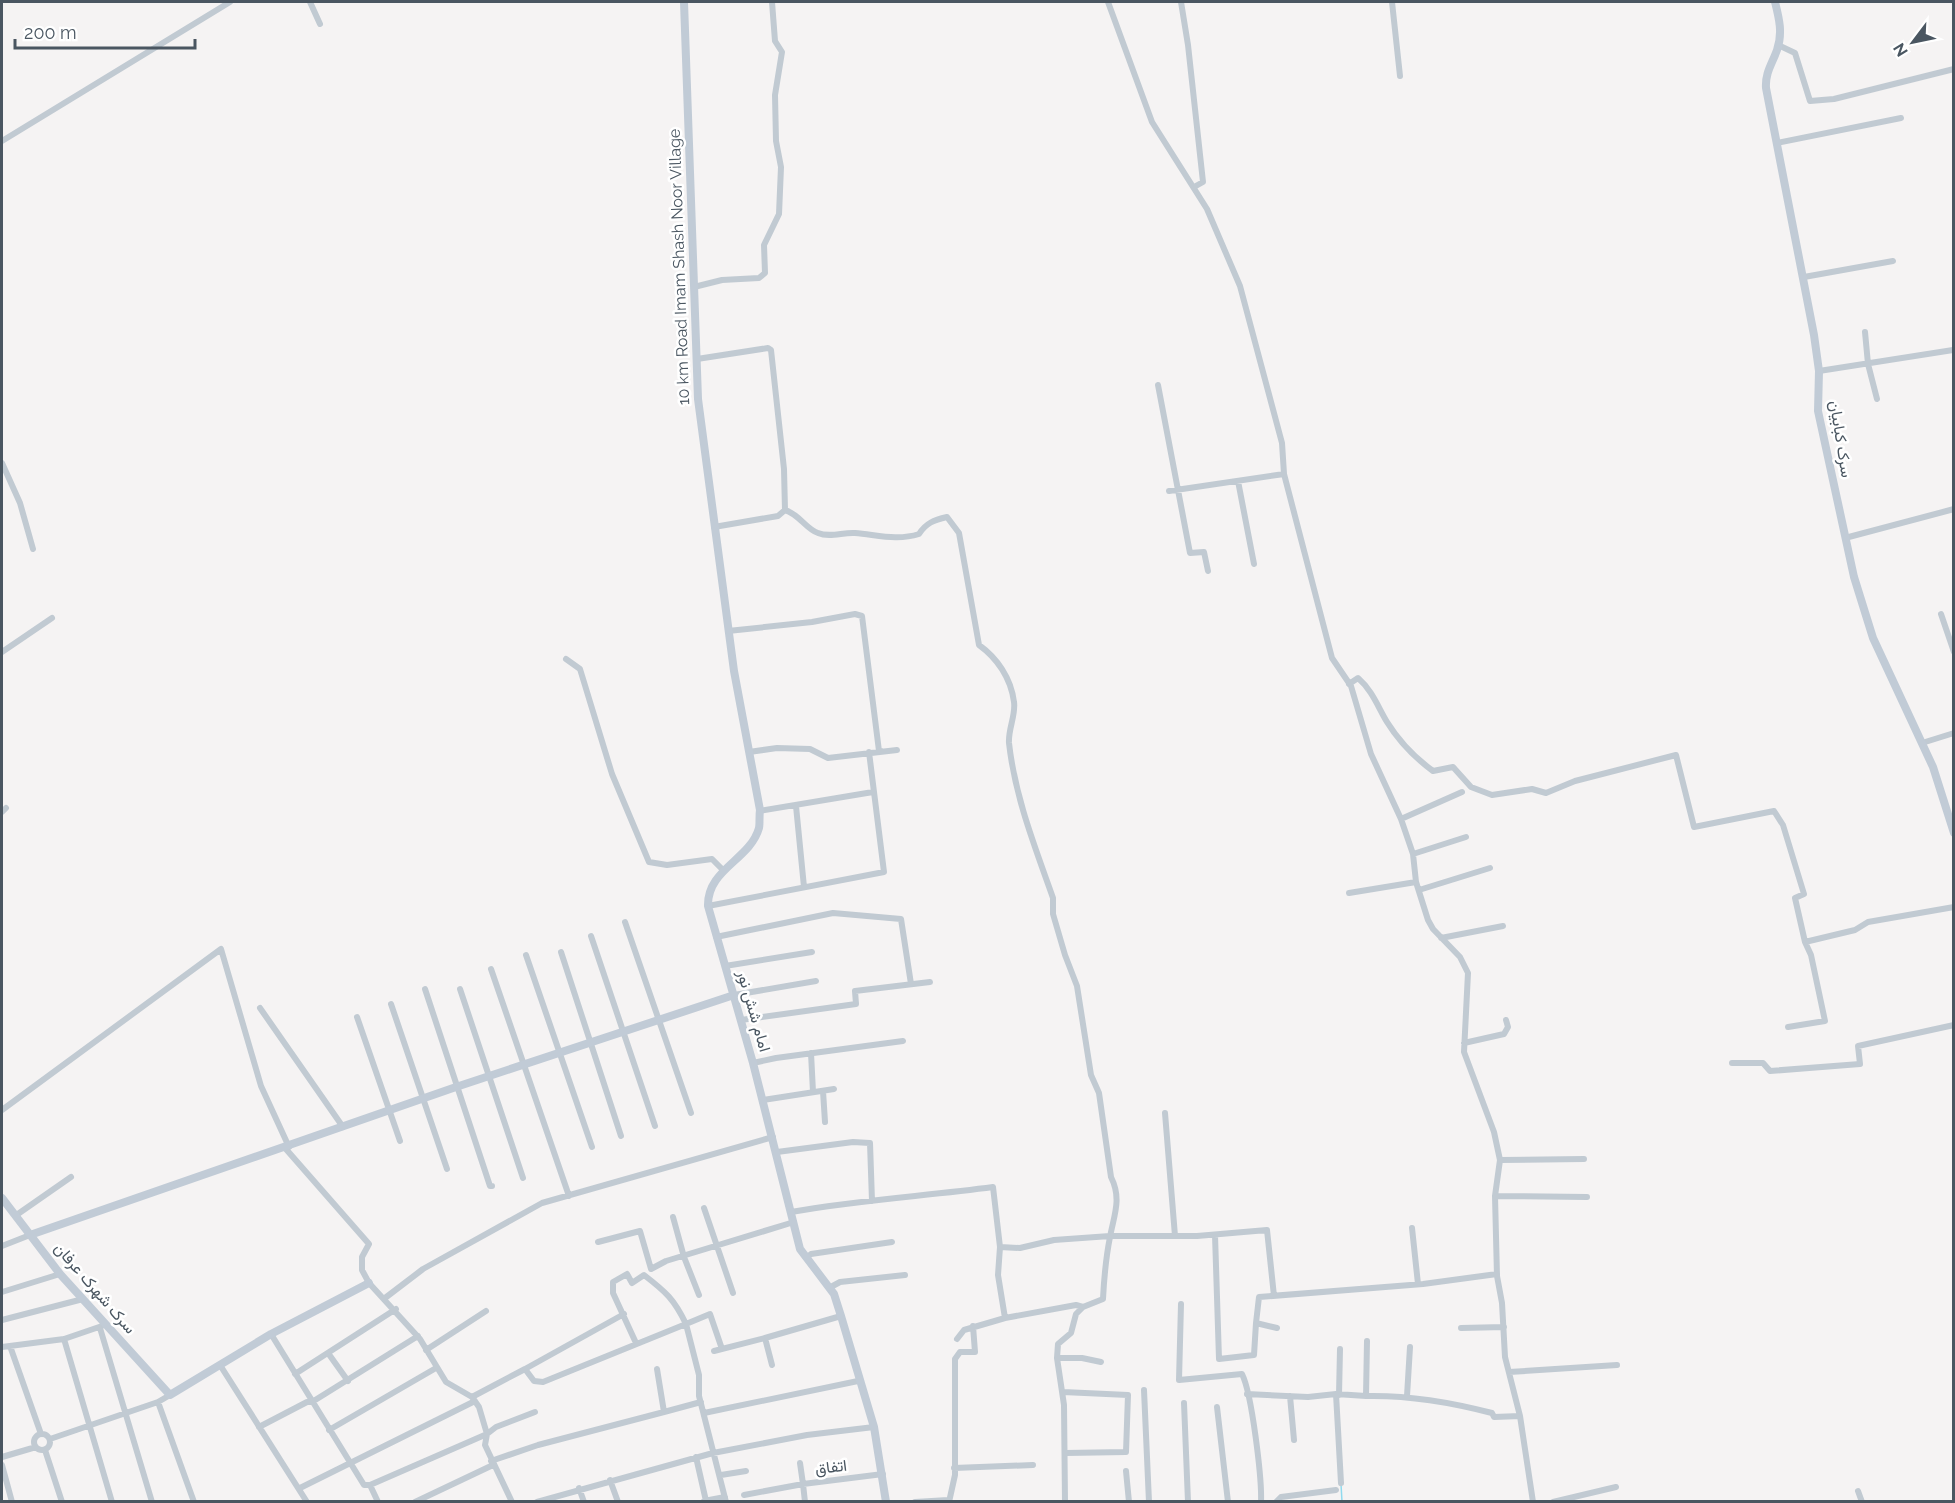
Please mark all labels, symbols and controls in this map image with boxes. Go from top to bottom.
scale bar [15,12,195,50]
north arrow [1883,12,1943,72]
text: 200 m [24,22,77,43]
text: N [1889,39,1912,60]
street label: 10 km Road Imam Shash Noor Village [665,128,693,406]
street label: سرک کبابیان [1825,399,1856,479]
street label: امام شش نور [732,967,775,1054]
street label: سرک شهرک عرفان [50,1239,140,1338]
street label: اتفاق [814,1456,848,1478]

